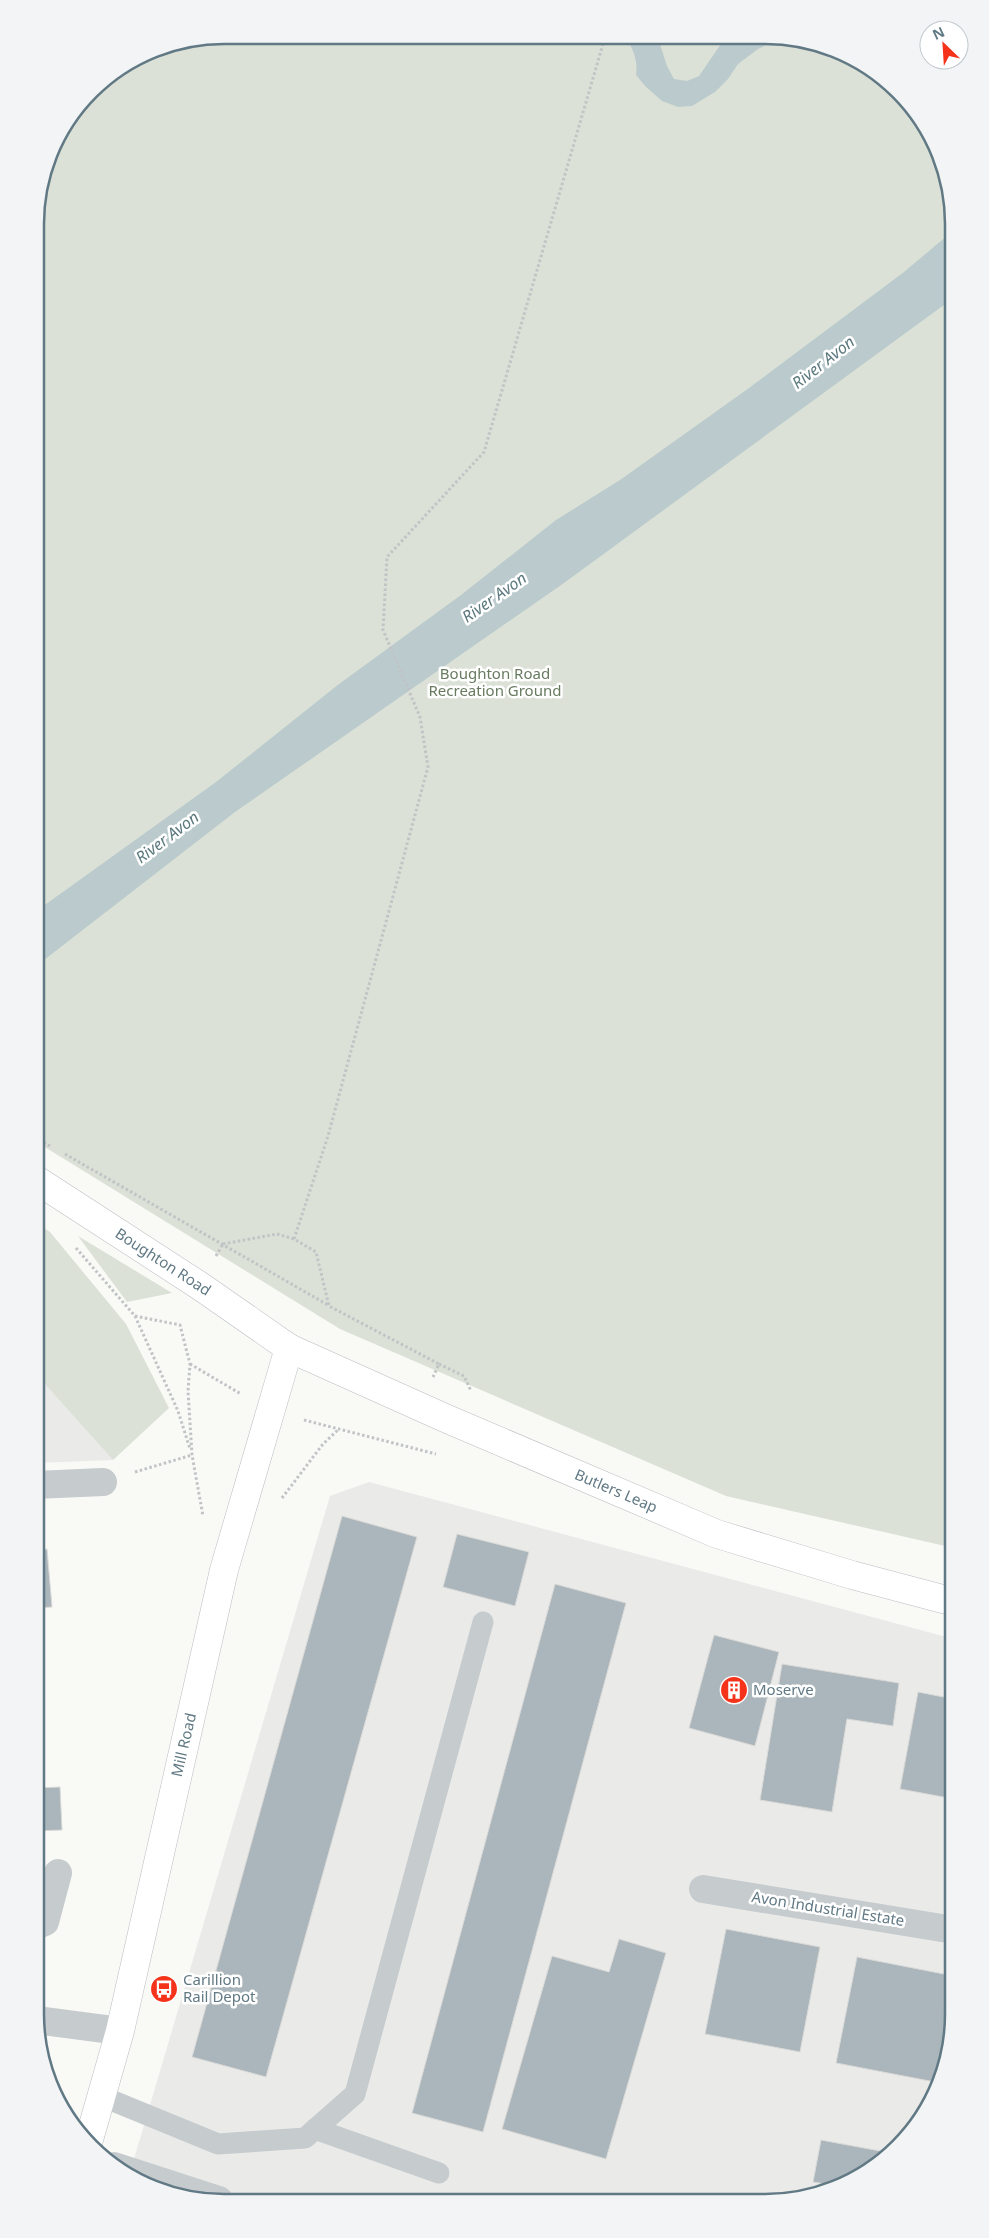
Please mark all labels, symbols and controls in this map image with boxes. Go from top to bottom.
north arrow [919,20,969,70]
text: N [929,22,947,44]
water label: River Avon [787,331,859,393]
water label: River Avon [457,567,531,627]
park label: Boughton Road Recreation Ground [429,663,561,700]
water label: River Avon [131,806,203,868]
street label: Boughton Road [112,1223,215,1300]
street label: Butlers Leap [572,1464,661,1516]
building icon: Moserve [719,1675,749,1705]
place label: Moserve [753,1679,814,1699]
street label: Mill Road [166,1711,200,1779]
street label: Avon Industrial Estate [750,1886,906,1930]
place label: Carillion Rail Depot [183,1969,256,2006]
bus stop icon: Carillion Rail Depot [149,1974,179,2004]

